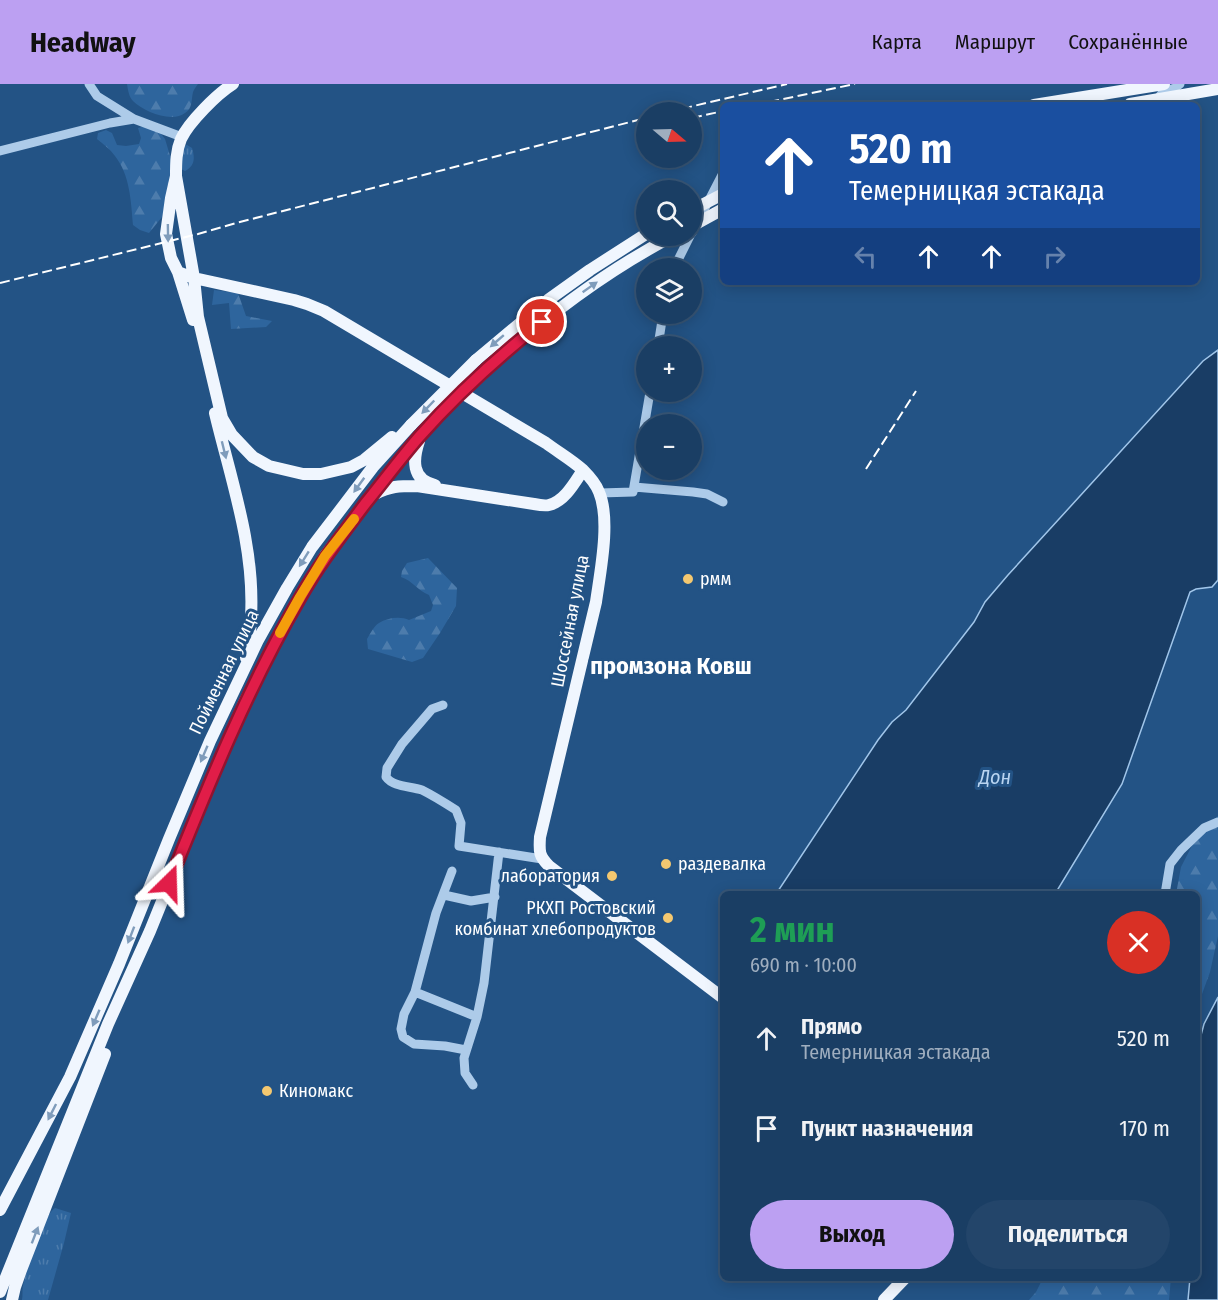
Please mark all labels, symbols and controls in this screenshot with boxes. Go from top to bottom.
text: Headway [30,26,136,59]
text: Карта [872,29,922,55]
text: Маршрут [955,29,1035,55]
text: Сохранённые [1068,29,1188,55]
north arrow [636,102,702,168]
map controls [636,102,702,480]
text: 520 m [849,124,952,174]
icon: ahead [750,126,828,204]
text: Темерницкая эстакада [849,175,1105,207]
button: search [636,180,702,246]
one-way arrow [163,224,173,243]
icon: left [849,240,882,273]
icon: ahead [912,240,945,273]
icon: ahead [975,240,1008,273]
icon: right [1038,240,1071,273]
button: layers [636,258,702,324]
one-way arrow [582,281,598,293]
pin [516,296,567,347]
icon: arrive [525,305,558,338]
one-way arrow [489,335,505,348]
button: + [636,336,702,402]
one-way arrow [422,399,435,414]
button: − [636,414,702,480]
one-way arrow [219,440,229,459]
one-way arrow [354,478,366,493]
one-way arrow [299,551,310,568]
street label: Шоссейная улица [546,553,594,689]
place label: рмм [700,568,732,590]
marker: рмм [681,572,695,586]
street label: Пойменная улица [184,606,264,738]
district label: промзона Ковш [590,652,752,680]
one-way arrow [199,746,209,764]
water label: Дон [977,765,1011,789]
position arrow [137,851,201,915]
place label: раздевалка [678,853,766,875]
marker: раздевалка [659,857,673,871]
place label: лаборатория [501,865,600,887]
marker: лаборатория [605,869,619,883]
place label: РКХП Ростовский комбинат хлебопродуктов [455,897,656,940]
text: 2 мин [750,908,835,952]
marker: РКХП Ростовский комбинат хлебопродуктов [661,911,675,925]
button: close [1107,911,1170,974]
one-way arrow [125,926,135,944]
text: 690 m · 10:00 [750,953,857,977]
one-way arrow [91,1009,101,1027]
text: Прямо [801,1013,862,1040]
icon: ahead [750,1022,783,1055]
text: 520 m [1117,1025,1170,1052]
text: Темерницкая эстакада [801,1040,990,1064]
place label: Киномакс [279,1080,353,1102]
marker: Киномакс [260,1084,274,1098]
one-way arrow [47,1103,57,1121]
icon: arrive [750,1112,783,1145]
text: Пункт назначения [801,1115,973,1142]
text: 170 m [1119,1115,1170,1142]
button: Выход [750,1200,954,1269]
button: Поделиться [966,1200,1170,1269]
one-way arrow [31,1225,41,1243]

